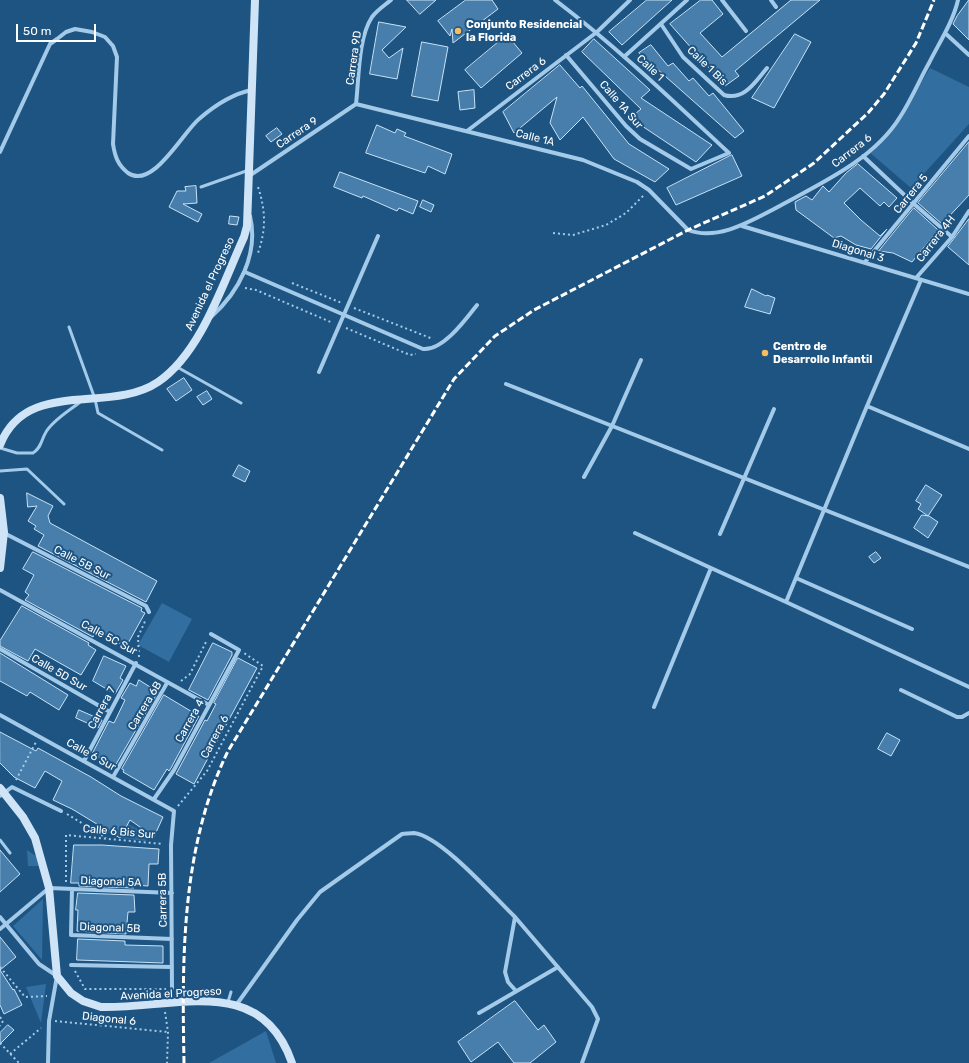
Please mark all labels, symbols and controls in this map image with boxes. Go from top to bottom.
scale bar [18,16,98,42]
place label: Conjunto Residencial la Florida [466,18,582,44]
text: 50 m [23,24,51,38]
marker: Conjunto Residencial la Florida [453,26,463,36]
street label: Carrera 9D [344,30,364,86]
street label: Calle 1 Bis [684,44,730,88]
street label: Calle 1 [634,52,666,84]
street label: Carrera 6 [503,54,549,94]
street label: Calle 1A Sur [596,78,646,132]
street label: Carrera 9 [274,114,320,152]
street label: Calle 1A [514,127,556,149]
street label: Carrera 6 [829,131,875,171]
street label: Carrera 5 [891,172,931,216]
street label: Carrera 4H [914,213,958,265]
street label: Avenida el Progreso [183,235,237,333]
street label: Diagonal 3 [830,237,886,265]
place label: Centro de Desarrollo Infantil [773,340,872,366]
marker: Centro de Desarrollo Infantil [760,348,770,358]
street label: Calle 5B Sur [51,543,113,583]
street label: Calle 5C Sur [79,618,139,658]
street label: Calle 5D Sur [29,652,89,694]
street label: Carrera 6B [125,679,165,733]
street label: Carrera 7 [85,684,119,732]
street label: Carrera 4 [173,697,207,745]
street label: Carrera 6 [198,713,232,761]
street label: Calle 6 Sur [64,736,118,774]
street label: Calle 6 Bis Sur [82,822,156,842]
street label: Carrera 5B [156,873,170,927]
street label: Diagonal 5A [80,874,142,890]
street label: Diagonal 5B [79,920,141,936]
street label: Avenida el Progreso [120,985,222,1003]
street label: Diagonal 6 [81,1010,137,1028]

